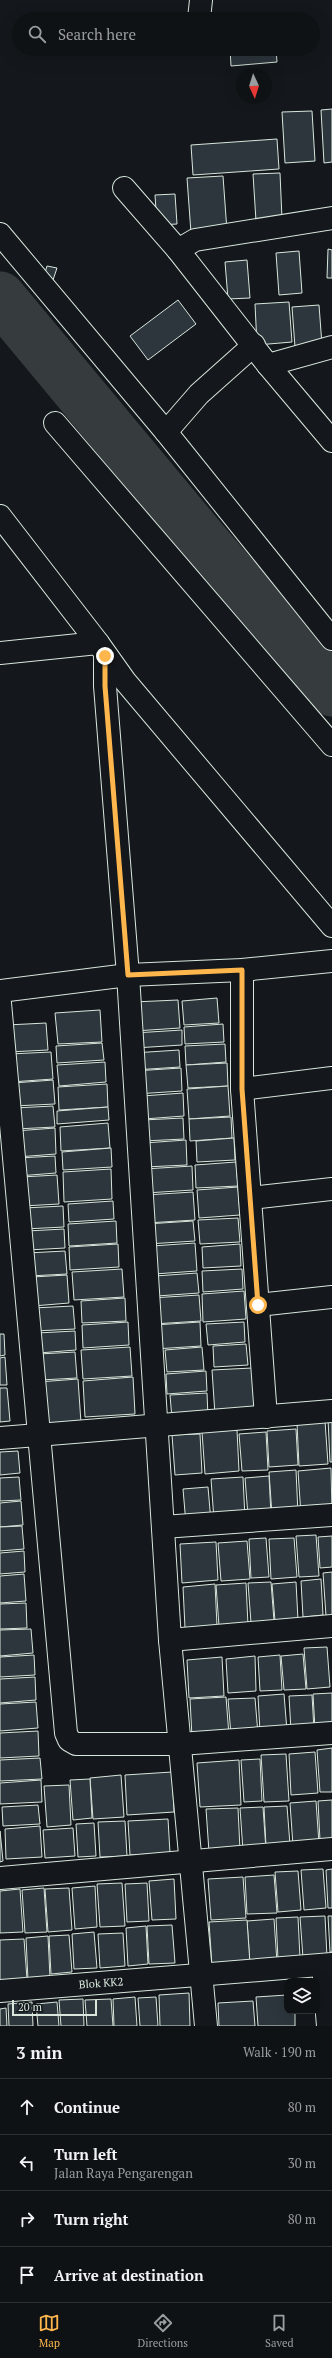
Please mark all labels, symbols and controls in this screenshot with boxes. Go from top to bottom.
search box [12,12,320,56]
icon: search [26,23,48,45]
text: Search here [58,24,136,44]
north arrow [236,68,272,104]
route end [96,647,114,665]
route start [249,1296,267,1314]
street label: Blok KK2 [78,1974,124,1992]
map controls [284,1978,320,2014]
button: layers [284,1978,320,2014]
scale bar [12,1998,97,2017]
text: 20 m [18,2000,42,2014]
text: 3 min [16,2041,63,2064]
text: Walk · 190 m [243,2043,316,2061]
icon: ahead [16,2096,38,2118]
text: Continue [54,2097,120,2117]
text: 80 m [288,2098,316,2116]
text: Turn left [54,2144,118,2164]
icon: left [16,2152,38,2174]
text: 30 m [288,2154,316,2172]
text: Jalan Raya Pengarengan [54,2164,193,2182]
icon: right [16,2208,38,2230]
text: Turn right [54,2209,129,2229]
text: 80 m [288,2210,316,2228]
icon: arrive [16,2264,38,2286]
text: Arrive at destination [54,2265,204,2285]
tab: Map [38,2312,60,2350]
tab: Directions [137,2312,188,2350]
tab: Saved [265,2312,294,2350]

